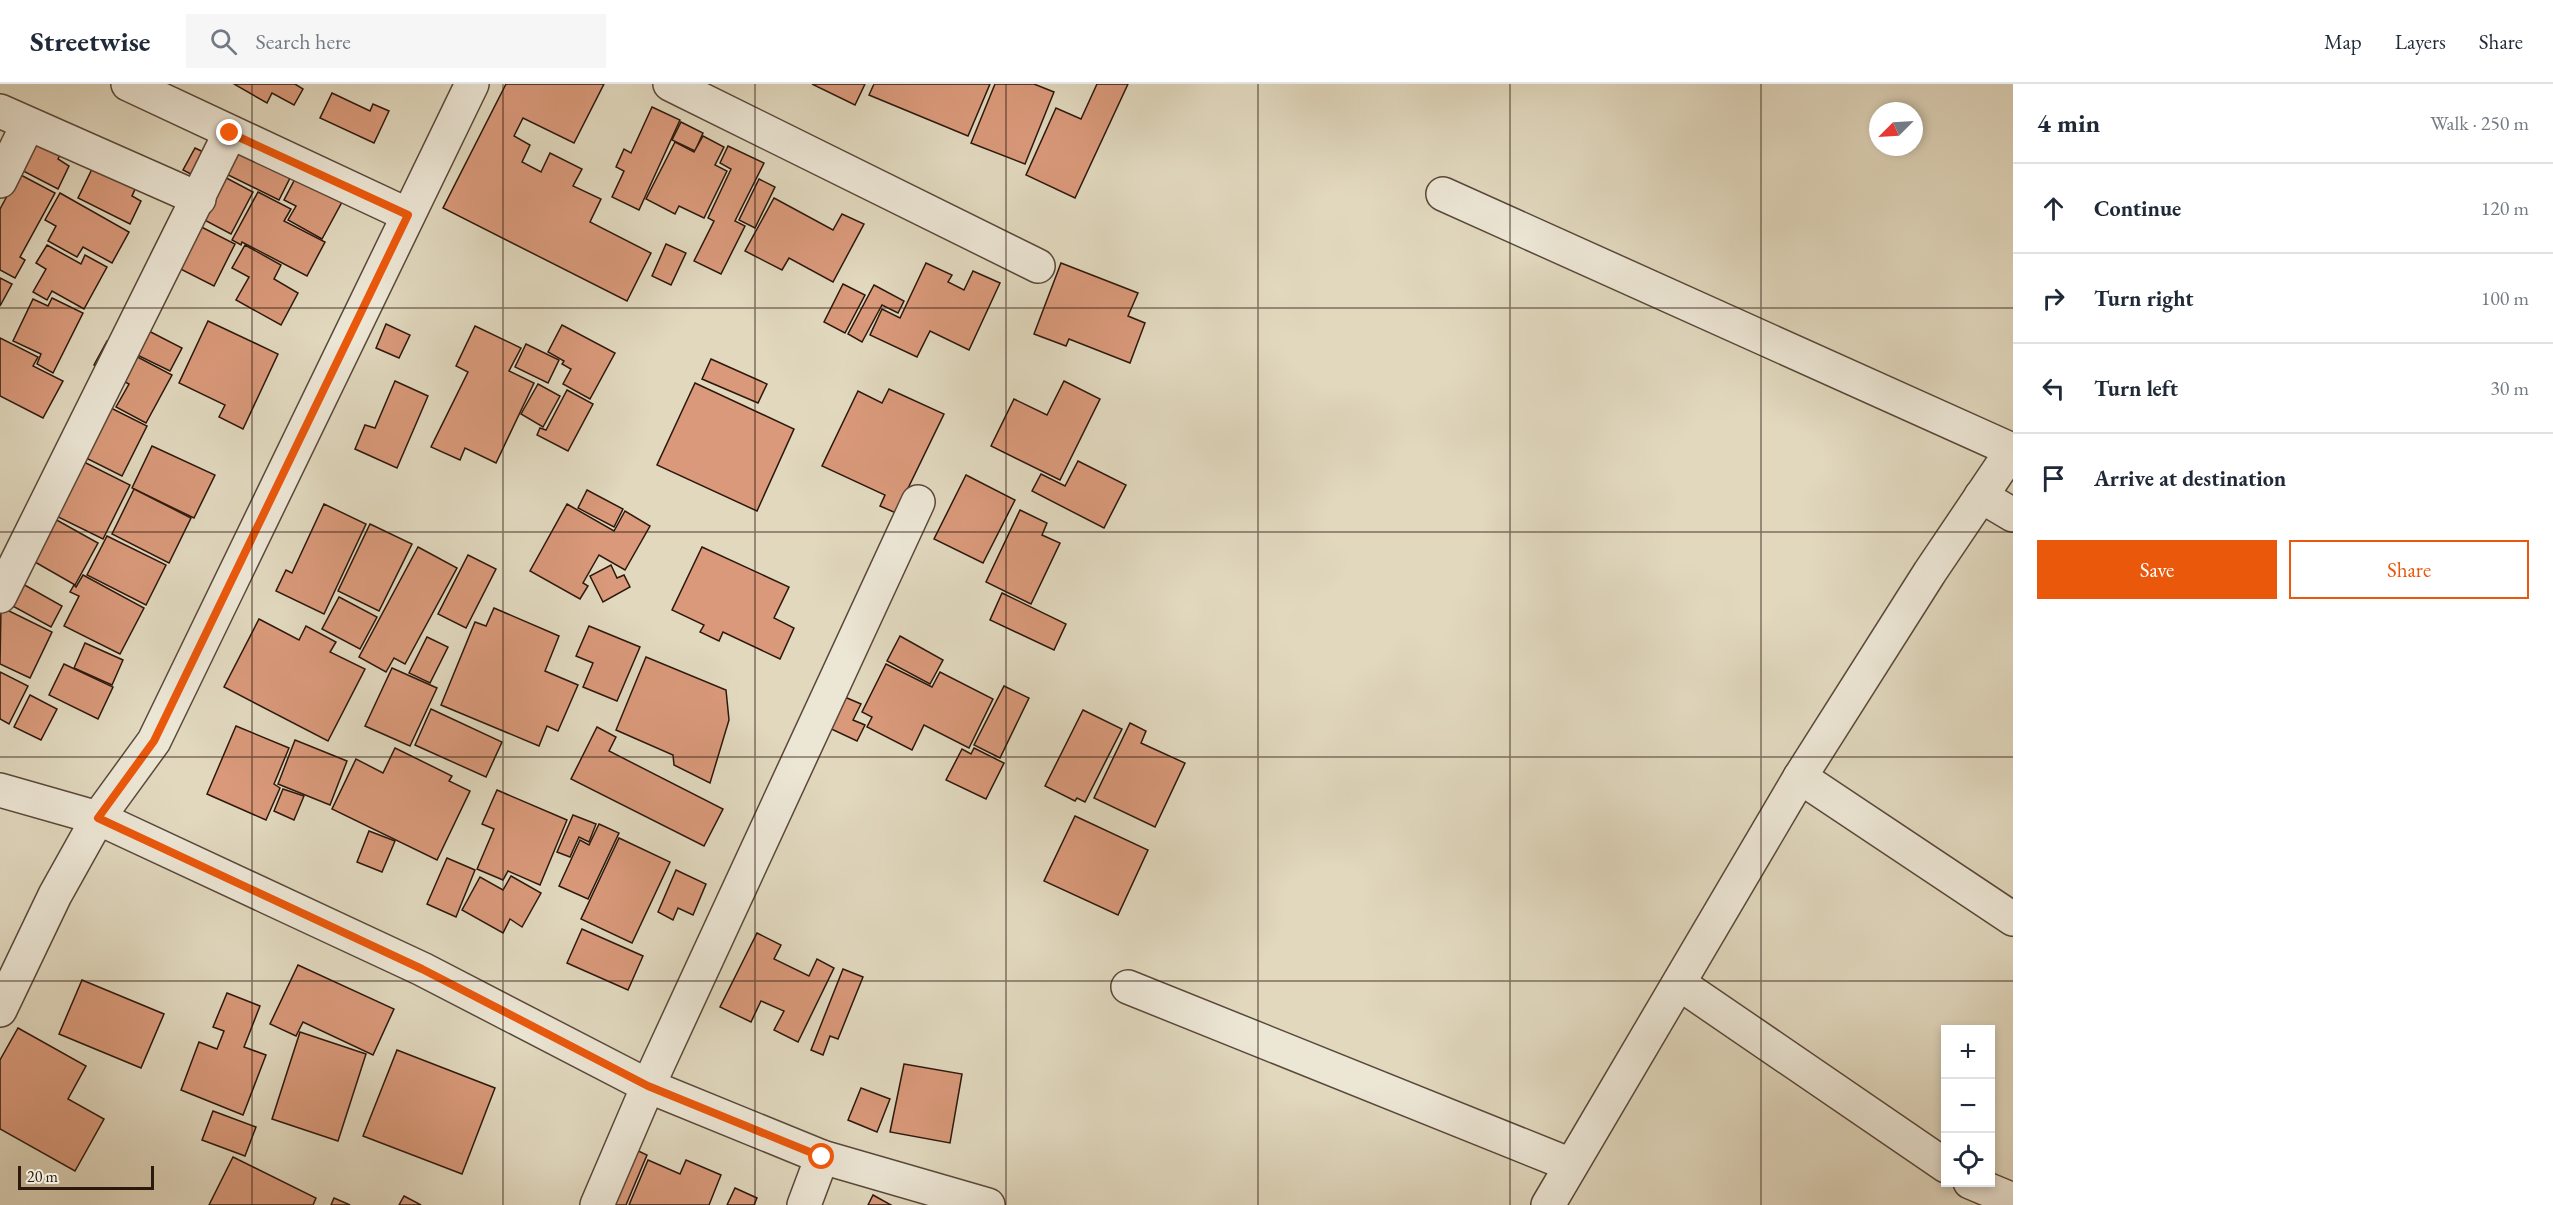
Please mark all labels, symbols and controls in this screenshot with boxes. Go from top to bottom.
search box [186,14,606,68]
text: Streetwise [30,23,150,59]
icon: search [207,25,240,58]
text: Search here [255,27,351,56]
text: Map [2324,28,2362,55]
text: Layers [2395,28,2446,55]
text: Share [2479,28,2523,55]
north arrow [1869,102,1923,156]
text: 4 min [2037,106,2100,140]
text: Walk · 250 m [2430,110,2529,136]
route end [216,119,242,145]
icon: ahead [2037,192,2070,225]
text: Continue [2094,194,2181,223]
text: 120 m [2481,195,2529,221]
icon: right [2037,282,2070,315]
text: Turn right [2094,284,2193,313]
text: 100 m [2481,285,2529,311]
icon: left [2037,372,2070,405]
text: Turn left [2094,374,2178,403]
text: 30 m [2490,375,2529,401]
icon: arrive [2037,462,2070,495]
text: Arrive at destination [2094,464,2286,493]
button: Save [2037,540,2277,599]
button: Share [2289,540,2529,599]
map controls [1941,1025,1995,1187]
button: + [1941,1025,1995,1079]
button: − [1941,1079,1995,1133]
button: locate [1941,1133,1995,1187]
route start [808,1143,834,1169]
scale bar [18,1163,154,1190]
text: 20 m [27,1166,58,1187]

